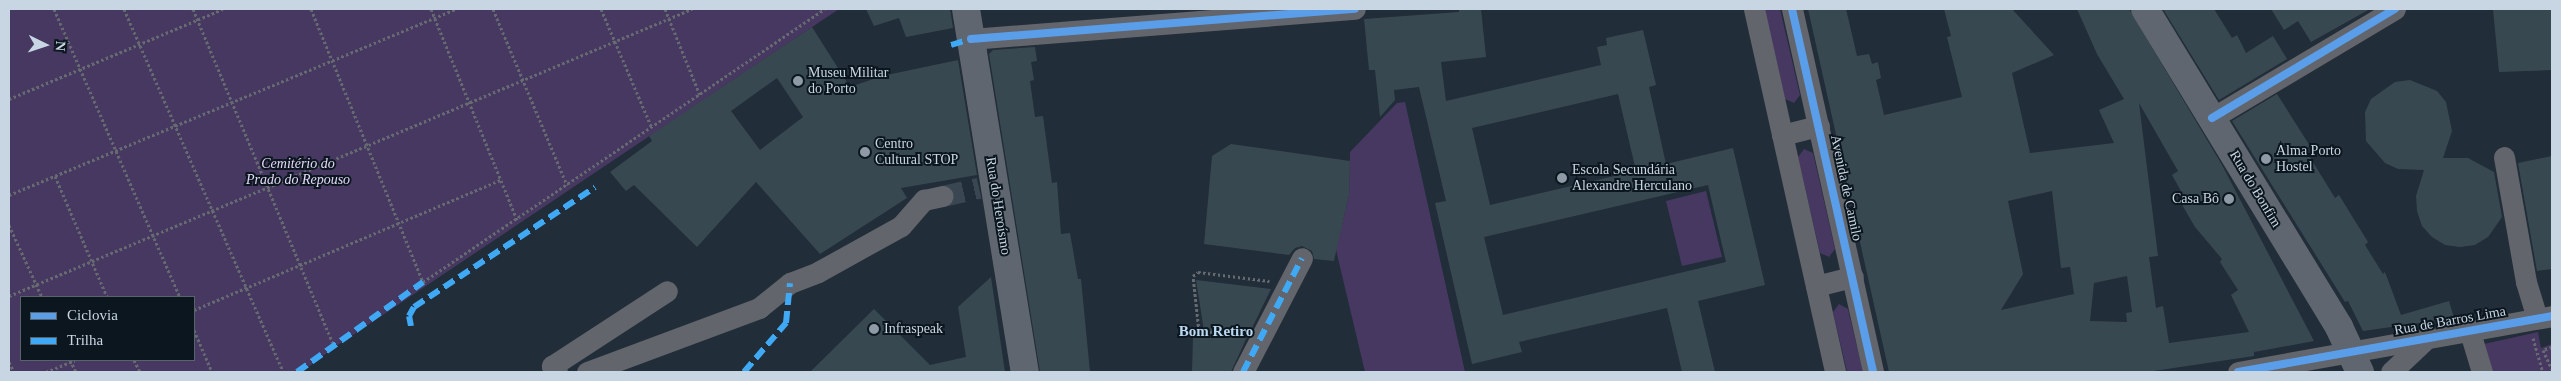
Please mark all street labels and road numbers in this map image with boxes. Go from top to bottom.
street label: Avenida de Camilo [1827,134,1865,242]
street label: Rua do Bonfim [2226,148,2284,230]
street label: Rua do Heroísmo [982,156,1014,256]
street label: Rua de Barros Lima [2393,303,2507,339]

